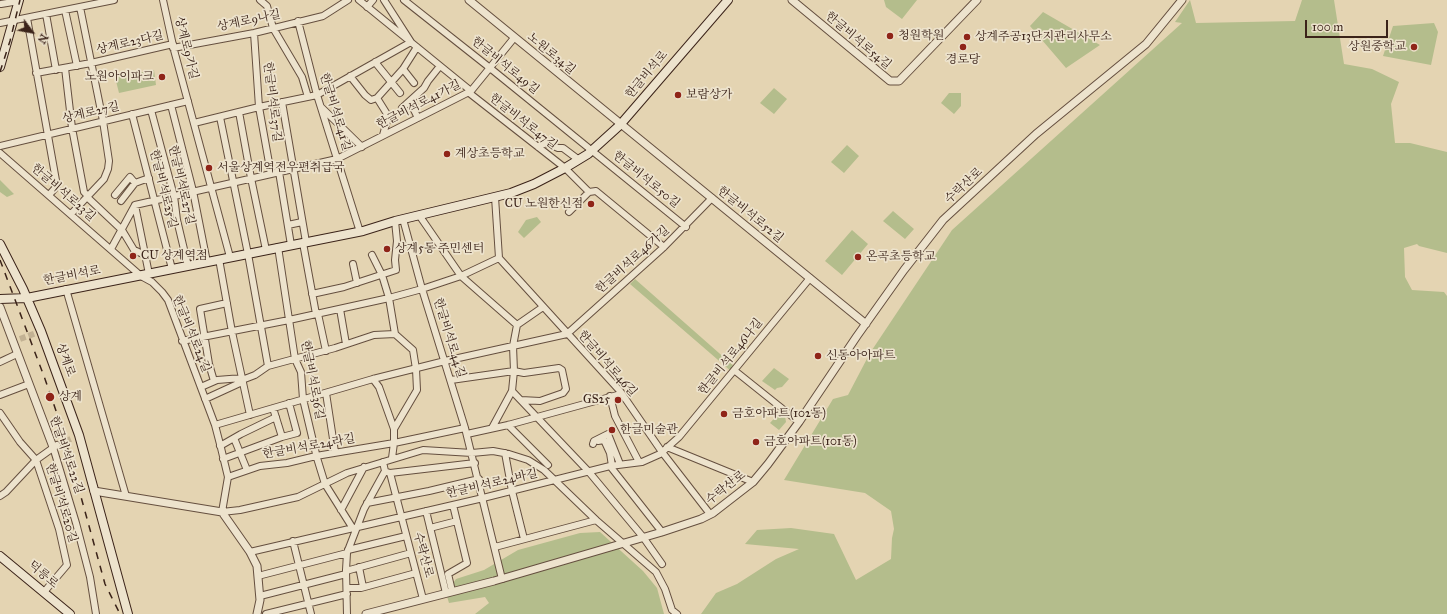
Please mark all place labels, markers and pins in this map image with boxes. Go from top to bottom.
place label: 청원학원 [898,29,944,43]
place label: 상계주공13단지관리사무소 [975,30,1112,44]
marker: 청원학원 [885,31,895,41]
marker: 상계주공13단지관리사무소 [962,32,972,42]
place label: 상원중학교 [1348,40,1406,54]
marker: 경로당 [958,42,968,52]
marker: 상원중학교 [1409,42,1419,52]
place label: 경로당 [946,53,980,67]
place label: 노원아이파크 [84,70,154,84]
marker: 노원아이파크 [157,72,167,82]
place label: 보람상가 [686,88,732,102]
marker: 보람상가 [673,90,683,100]
place label: 계상초등학교 [455,147,525,161]
marker: 계상초등학교 [442,149,452,159]
place label: 서울상계역전우편취급국 [217,161,345,175]
marker: 서울상계역전우편취급국 [204,163,214,173]
place label: CU 노원한신점 [505,197,583,211]
marker: CU 노원한신점 [586,199,596,209]
place label: 상계5동 주민센터 [395,242,484,256]
marker: 상계5동 주민센터 [382,244,392,254]
place label: CU 상계역점 [141,249,208,263]
place label: 온곡초등학교 [866,250,936,264]
marker: CU 상계역점 [128,251,138,261]
marker: 온곡초등학교 [853,252,863,262]
place label: 신동아아파트 [826,349,896,363]
marker: 신동아아파트 [813,351,823,361]
place label: 상계 [59,390,82,404]
marker: 상계 [44,391,56,403]
place label: GS25 [583,393,610,407]
marker: GS25 [613,395,623,405]
place label: 금호아파트(102동) [732,407,826,421]
marker: 금호아파트(102동) [719,409,729,419]
place label: 한글미술관 [620,423,678,437]
marker: 한글미술관 [607,425,617,435]
place label: 금호아파트(101동) [764,435,857,449]
marker: 금호아파트(101동) [751,437,761,447]

